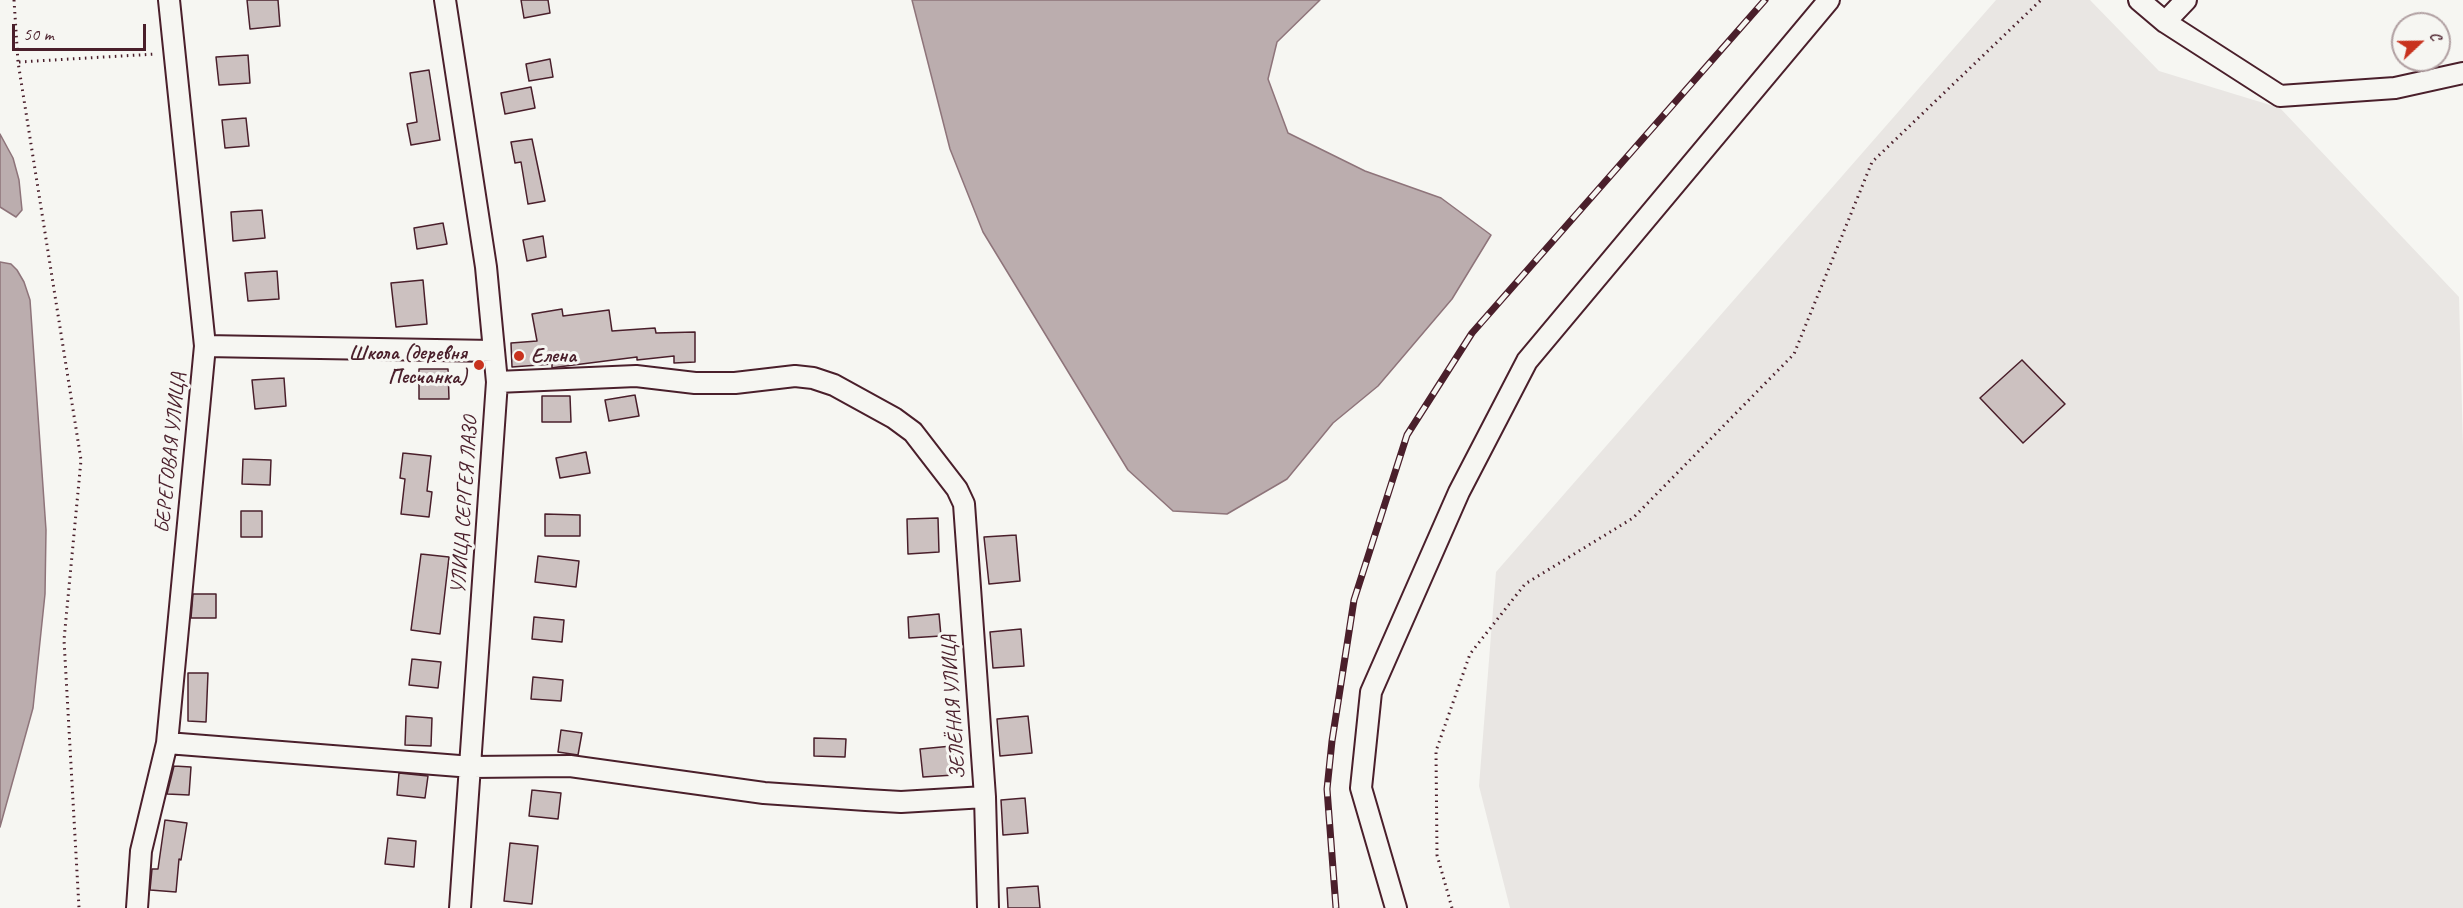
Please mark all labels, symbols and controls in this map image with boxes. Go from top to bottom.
scale bar [15,12,148,50]
north arrow [2391,12,2451,72]
text: 50 m [23,23,54,45]
text: С [2425,29,2447,43]
place label: Школа (деревня Песчанка) [349,340,467,390]
place label: Елена [531,343,576,369]
marker: Елена [512,349,526,363]
marker: Школа (деревня Песчанка) [472,358,486,372]
street label: БЕРЕГОВАЯ УЛИЦА [150,371,192,535]
street label: УЛИЦА СЕРГЕЯ ЛАЗО [446,415,484,595]
street label: ЗЕЛЁНАЯ УЛИЦА [936,634,972,780]

